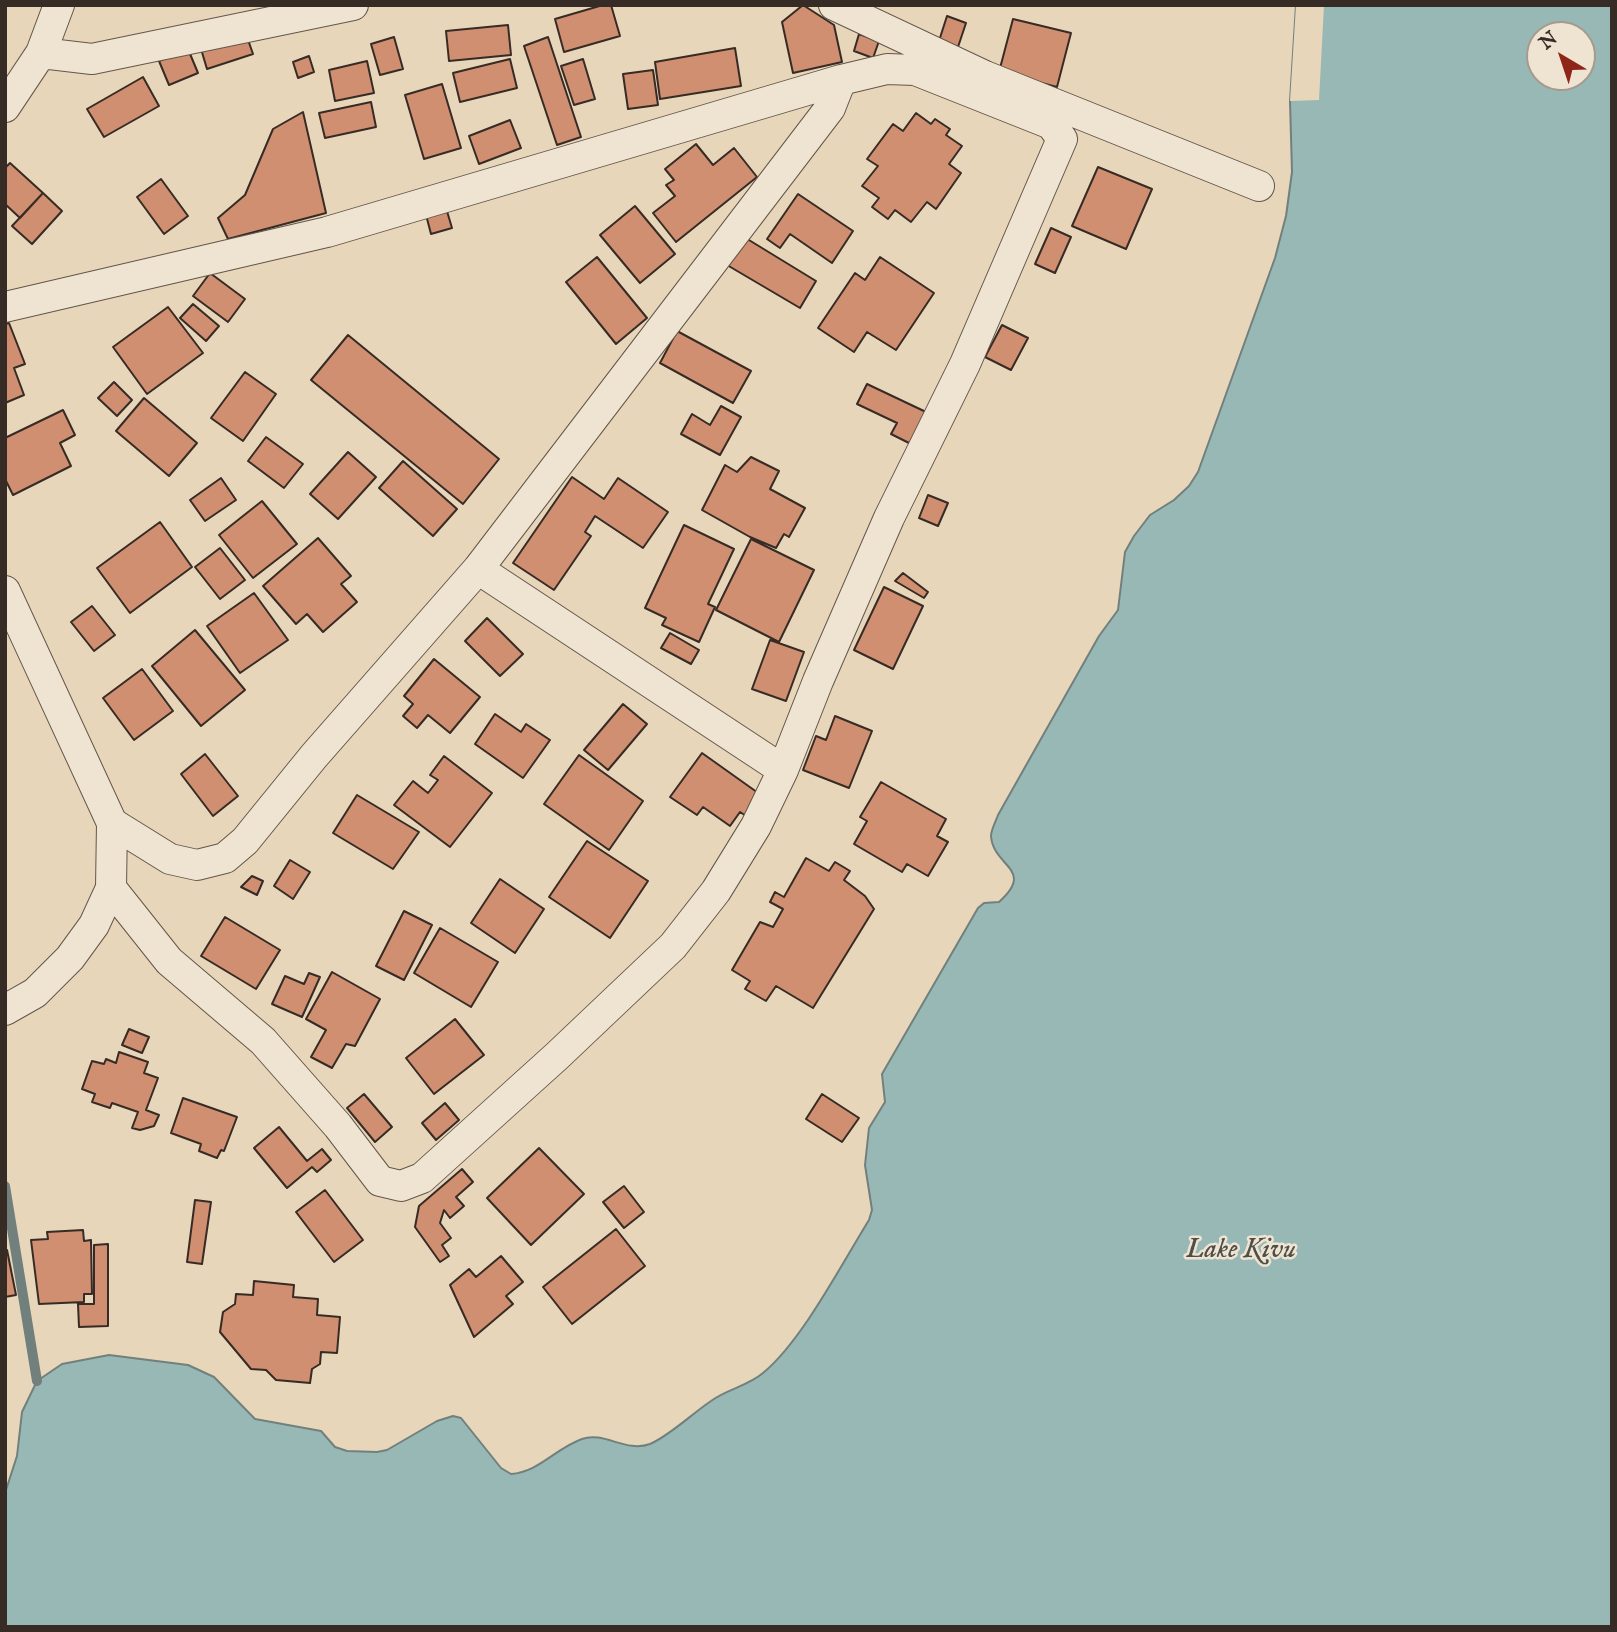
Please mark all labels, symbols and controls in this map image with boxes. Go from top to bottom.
north arrow [1526,21,1596,91]
text: N [1535,27,1563,56]
water label: Lake Kivu [1186,1234,1296,1268]

